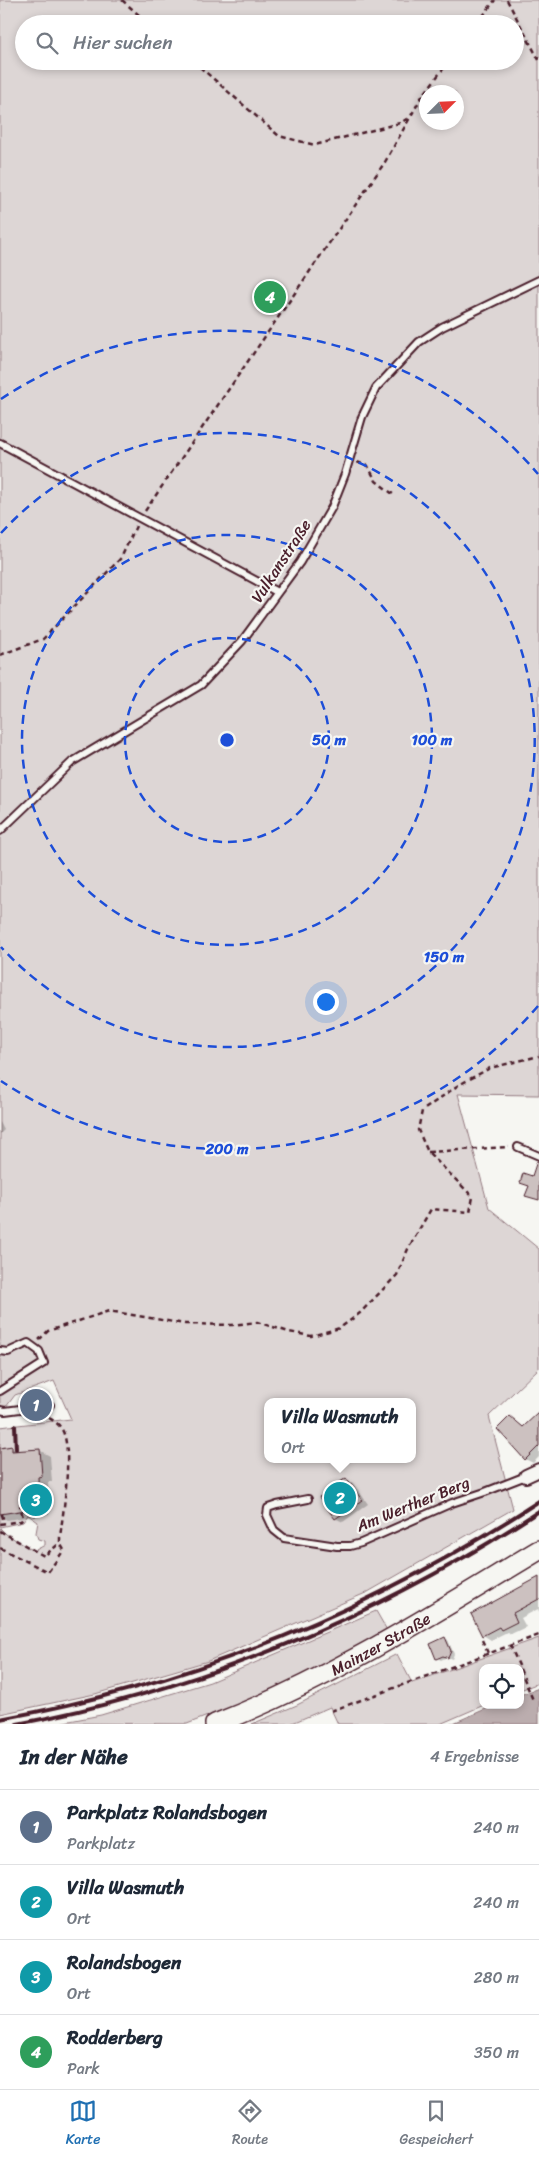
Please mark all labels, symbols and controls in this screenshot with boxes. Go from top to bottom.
search box [15,15,524,70]
text: Hier suchen [73,26,173,59]
icon: search [33,29,61,57]
north arrow [419,85,464,130]
pin: 4 [254,278,286,316]
street label: Vulkanstraße [243,513,319,609]
text: 50 m [312,727,347,753]
text: 100 m [412,727,453,753]
centre of rings [218,731,236,749]
text: 150 m [424,944,465,970]
your location [313,989,339,1015]
text: 200 m [204,1136,249,1162]
pin: 1 [20,1386,52,1424]
popup [264,1398,416,1463]
text: Villa Wasmuth [281,1400,399,1433]
text: Ort [281,1433,305,1462]
street label: Am Werther Berg [351,1468,474,1540]
pin: 2 [324,1479,356,1517]
pin: 3 [20,1481,52,1519]
street label: Mainzer Straße [325,1604,436,1684]
map controls [479,1664,524,1709]
button: locate [479,1664,524,1709]
text: In der Nähe [20,1738,128,1776]
text: 4 Ergebnisse [430,1742,519,1771]
text: Parkplatz Rolandsbogen [67,1796,267,1829]
text: 1 [33,1813,39,1842]
text: 240 m [473,1813,519,1842]
text: Parkplatz [67,1829,135,1858]
text: Villa Wasmuth [67,1871,184,1904]
text: 2 [31,1888,41,1917]
text: 240 m [473,1888,519,1917]
text: Ort [67,1904,91,1933]
text: Rolandsbogen [67,1946,181,1979]
text: 3 [32,1963,40,1992]
text: 280 m [474,1963,519,1992]
text: Ort [67,1979,91,2008]
text: Rodderberg [67,2021,163,2054]
text: 4 [31,2038,41,2067]
text: 350 m [474,2038,519,2067]
text: Park [67,2054,100,2083]
tab: Karte [66,2097,100,2152]
tab: Route [232,2097,268,2152]
tab: Gespeichert [400,2097,473,2152]

